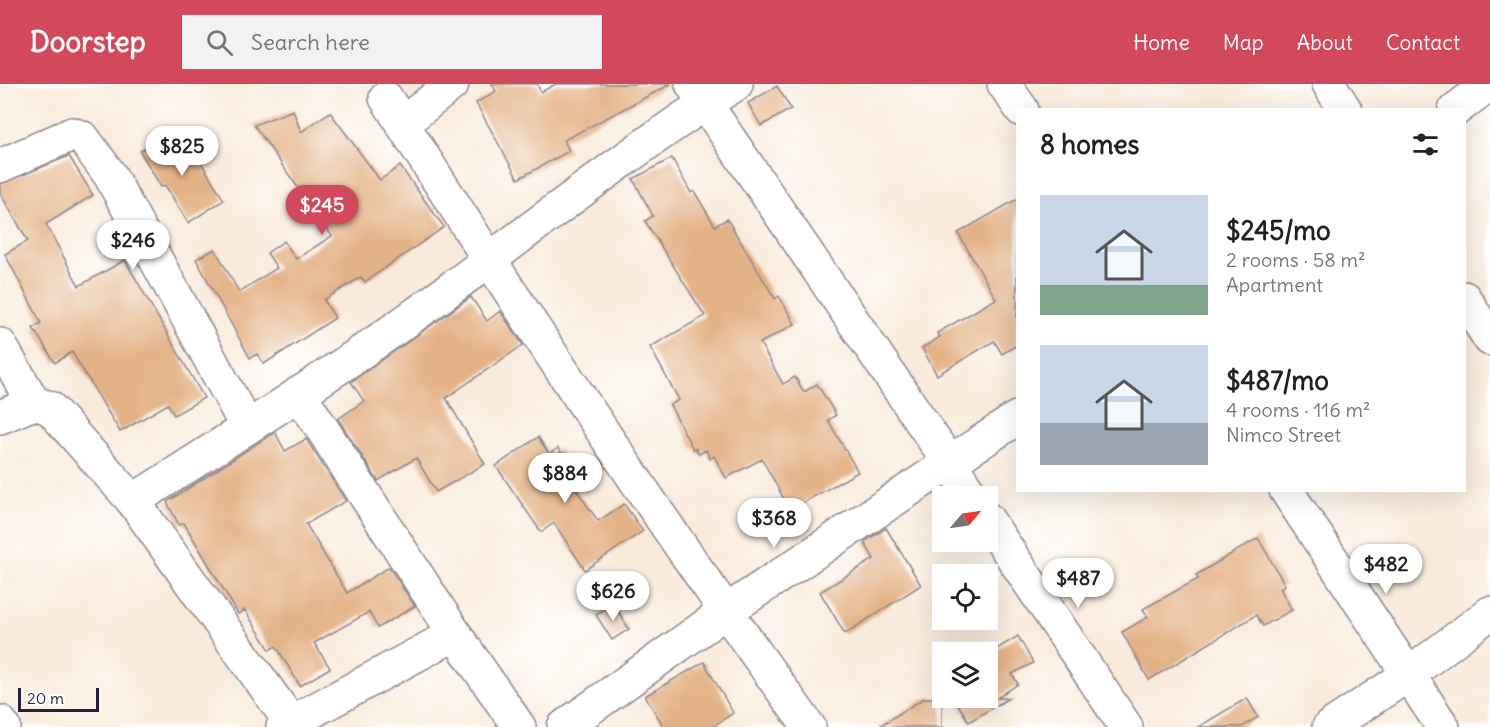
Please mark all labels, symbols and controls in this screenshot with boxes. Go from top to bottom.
search box [182,15,602,69]
text: Doorstep [30,24,146,60]
icon: search [203,26,236,59]
text: Search here [251,28,370,56]
text: Home [1133,29,1190,56]
text: Map [1223,29,1264,56]
text: About [1297,29,1353,56]
text: Contact [1386,29,1460,56]
pin: $825 [146,126,218,177]
text: 8 homes [1040,128,1139,161]
icon: filters [1409,128,1442,161]
text: $825 [159,133,205,158]
pin: $245 [286,185,358,236]
text: $245 [300,192,344,217]
text: $245/mo [1226,214,1331,247]
icon: home [1088,219,1160,291]
pin: $246 [97,220,169,271]
text: $246 [111,227,155,252]
text: 2 rooms · 58 m² [1226,247,1366,272]
text: Apartment [1226,272,1323,297]
text: $487/mo [1226,364,1329,397]
icon: home [1088,369,1160,441]
text: 4 rooms · 116 m² [1226,397,1371,422]
text: Nimco Street [1226,422,1341,447]
pin: $884 [529,453,601,504]
text: $884 [542,460,588,485]
north arrow [932,486,998,552]
map controls [932,486,998,708]
pin: $368 [738,498,810,549]
text: $368 [751,505,797,530]
pin: $482 [1350,544,1422,595]
text: $482 [1363,551,1409,576]
pin: $487 [1042,558,1114,609]
button: locate [932,564,998,630]
text: $487 [1056,565,1100,590]
pin: $626 [577,571,649,622]
text: $626 [590,578,636,603]
button: layers [932,642,998,708]
scale bar [18,685,99,712]
text: 20 m [27,688,64,708]

